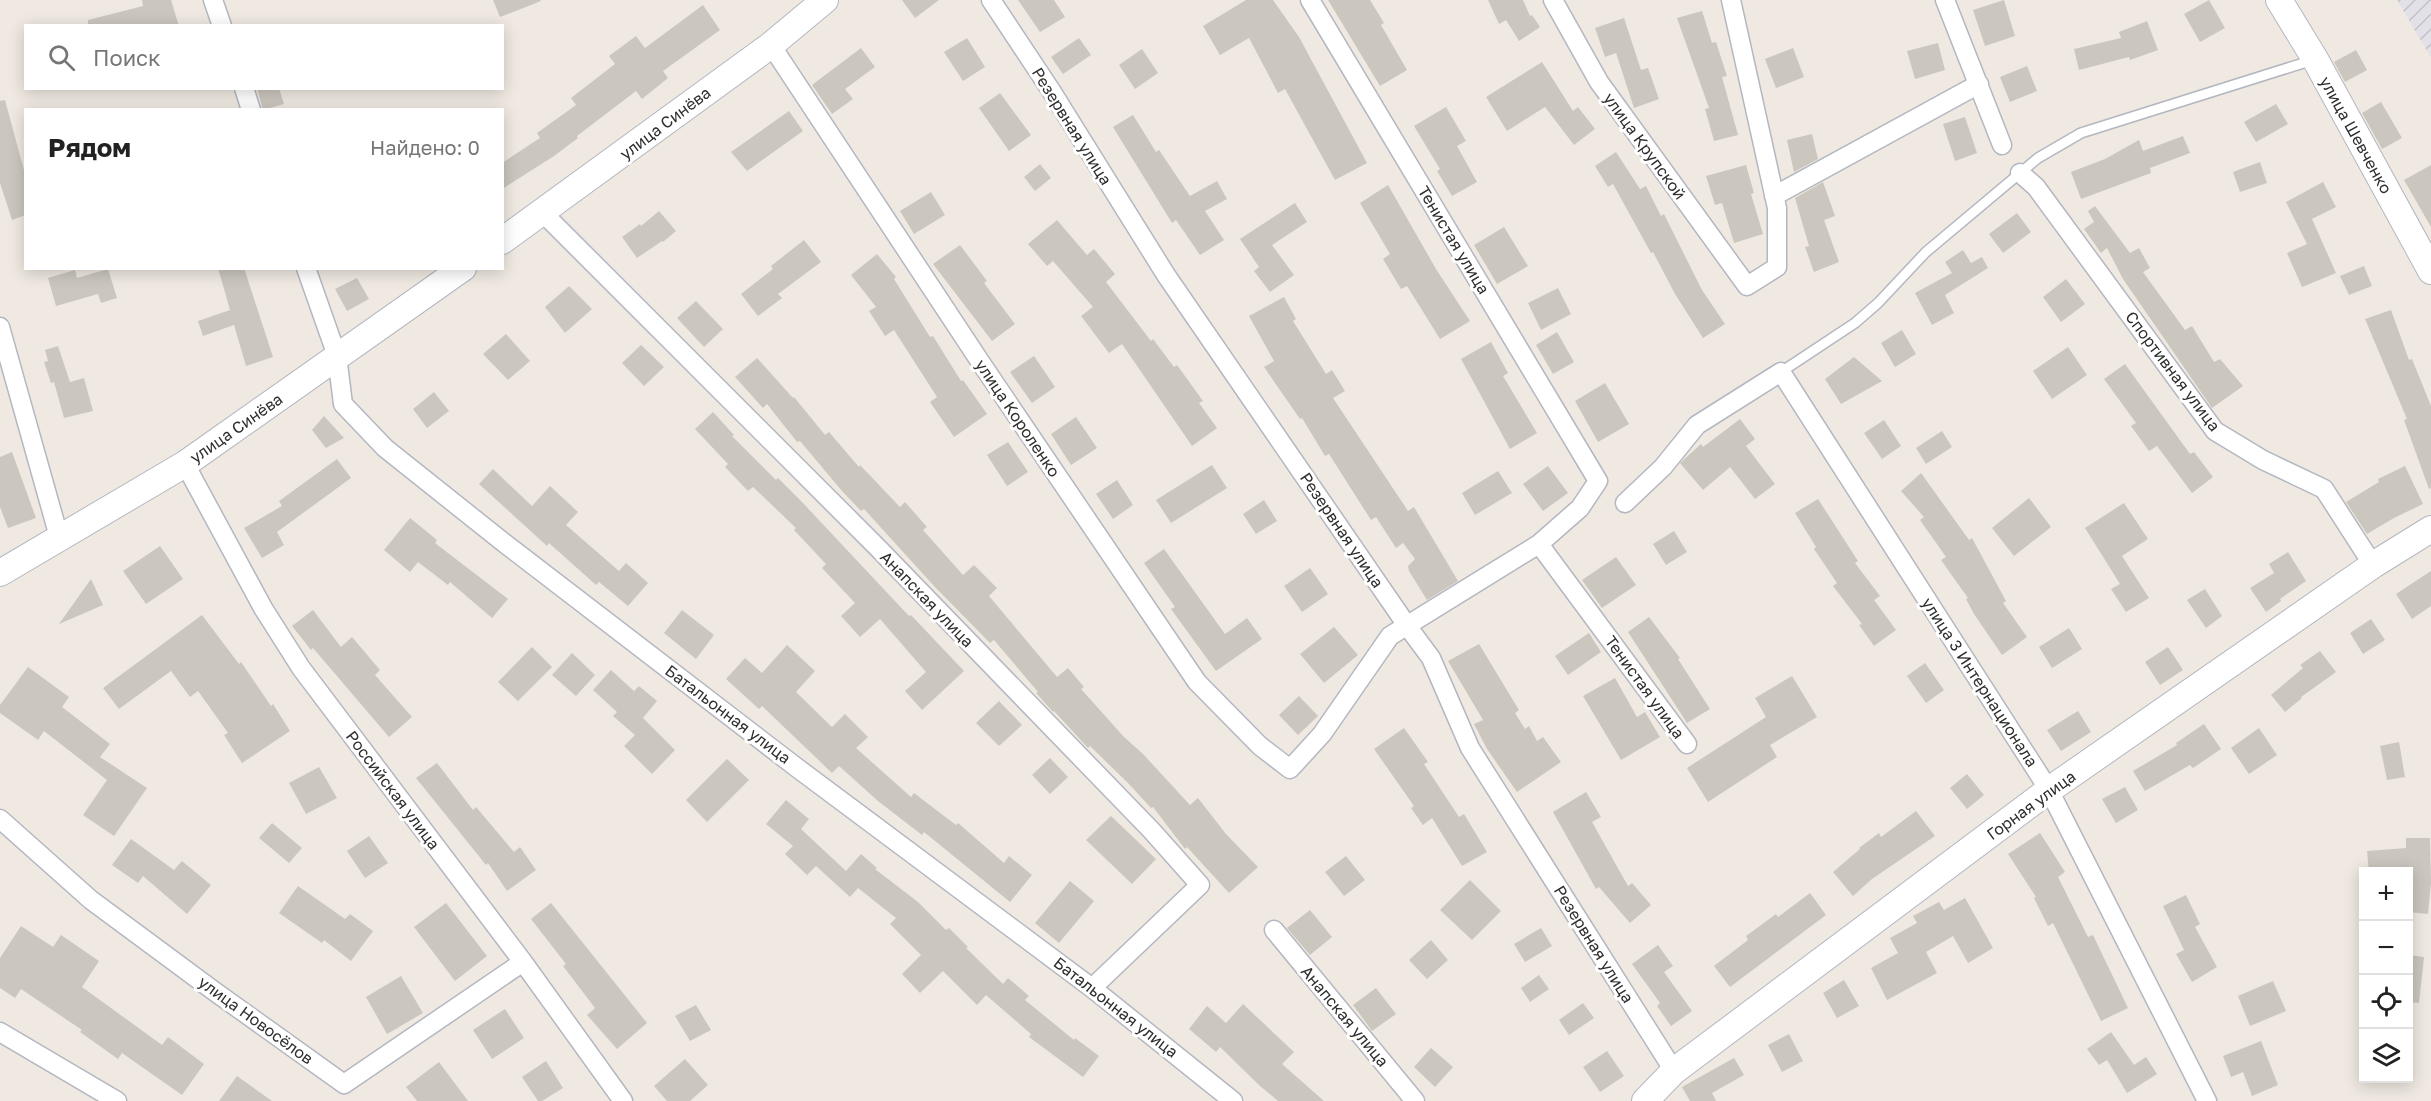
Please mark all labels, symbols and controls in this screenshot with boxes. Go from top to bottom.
search box [24,24,504,90]
icon: search [45,41,78,74]
text: Поиск [93,44,161,71]
street label: Резервная улица [1028,63,1116,189]
street label: улица Шевченко [2315,73,2397,197]
street label: улица Синёва [616,82,714,164]
street label: улица Крупской [1600,89,1690,203]
text: Рядом [48,132,131,163]
text: Найдено: 0 [370,135,480,159]
street label: Тенистая улица [1414,182,1494,298]
street label: Спортивная улица [2121,307,2225,435]
street label: улица Короленко [971,355,1065,481]
street label: улица Синёва [186,389,286,467]
street label: Резервная улица [1296,468,1388,592]
street label: Анапская улица [876,547,978,651]
street label: улица 3 Интернационала [1918,593,2042,771]
street label: Тенистая улица [1601,632,1689,742]
street label: Батальонная улица [661,660,795,768]
street label: Российская улица [342,727,444,853]
street label: Горная улица [1982,766,2080,844]
map controls [2359,867,2413,1083]
button: + [2359,867,2413,921]
street label: Резервная улица [1550,881,1638,1007]
button: − [2359,921,2413,975]
street label: Батальонная улица [1050,952,1182,1062]
street label: Анапская улица [1297,961,1393,1071]
street label: улица Новосёлов [195,972,317,1068]
button: locate [2359,975,2413,1029]
button: layers [2359,1029,2413,1083]

